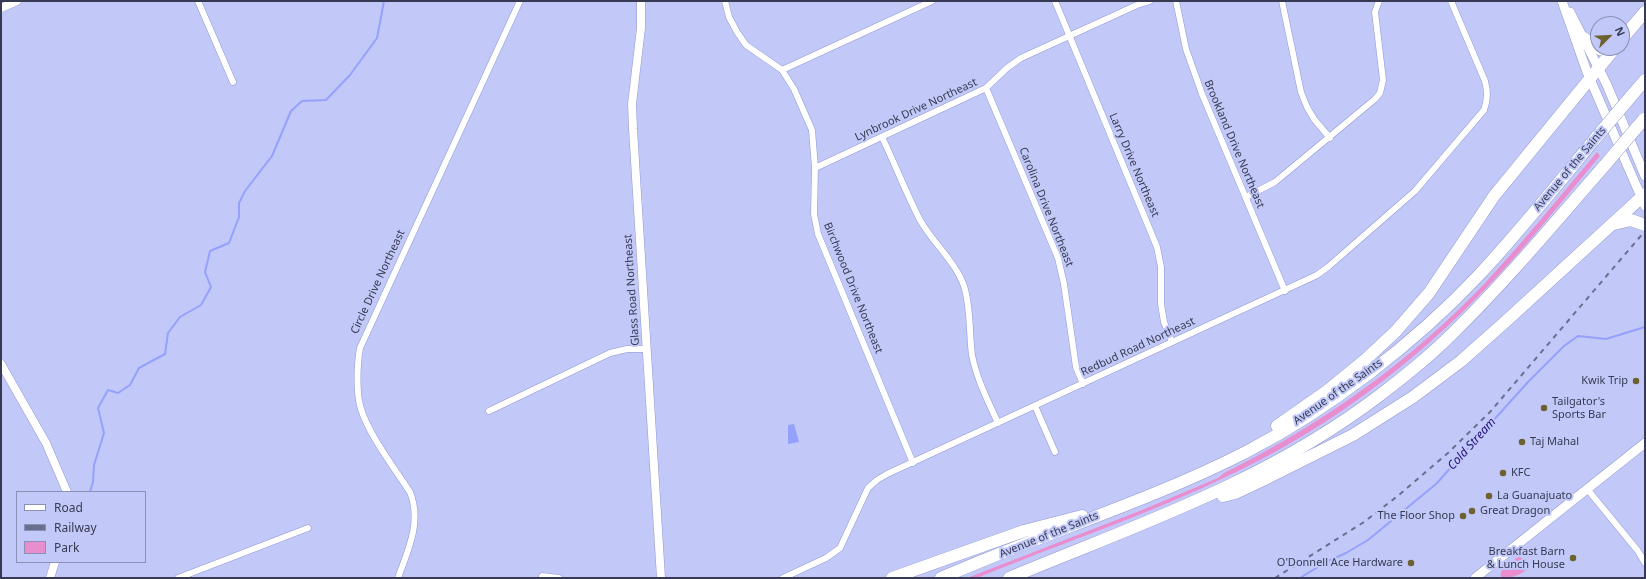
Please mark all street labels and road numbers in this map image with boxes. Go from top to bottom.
street label: Lynbrook Drive Northeast [853,76,979,144]
street label: Brookland Drive Northeast [1201,78,1267,210]
street label: Larry Drive Northeast [1106,111,1162,219]
street label: Avenue of the Saints [1531,124,1609,214]
street label: Carolina Drive Northeast [1016,145,1076,269]
street label: Birchwood Drive Northeast [821,221,885,355]
street label: Circle Drive Northeast [348,228,408,336]
street label: Glass Road Northeast [622,234,642,346]
street label: Redbud Road Northeast [1079,315,1197,379]
street label: Avenue of the Saints [1291,356,1385,428]
street label: Avenue of the Saints [998,509,1100,561]

